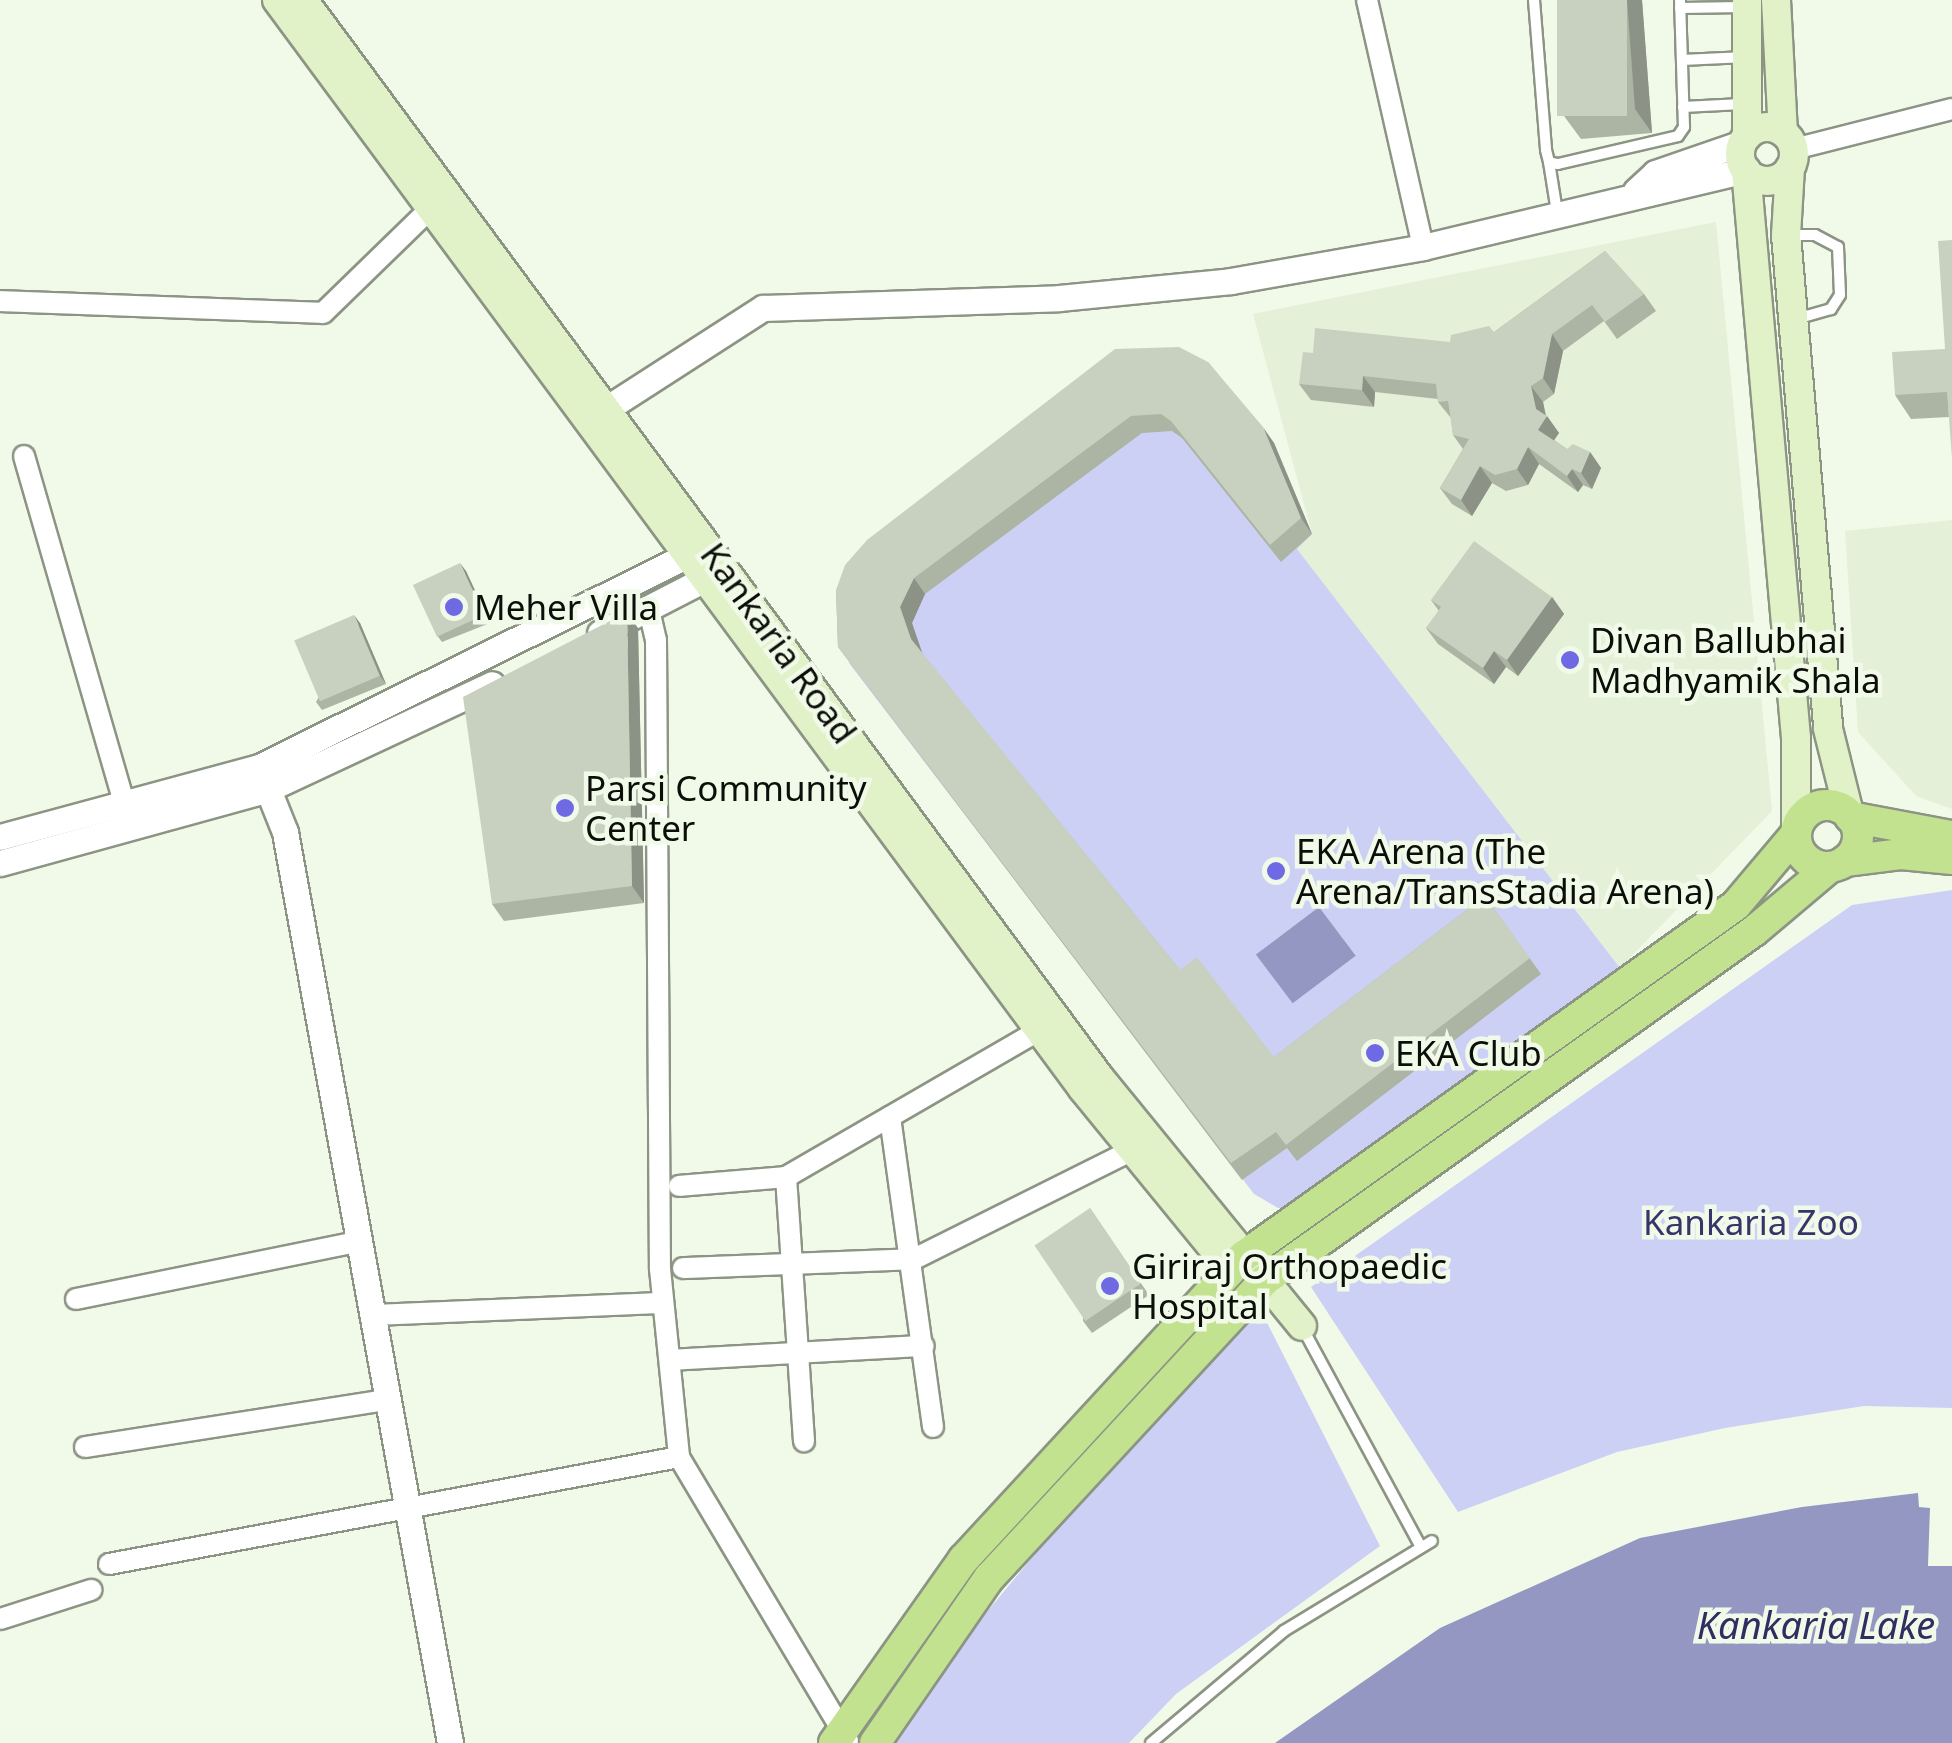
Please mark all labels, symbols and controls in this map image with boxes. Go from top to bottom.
street label: Kankaria Road [692,535,866,751]
place label: Meher Villa [474,586,658,628]
marker: Meher Villa [443,596,465,618]
place label: Divan Ballubhai Madhyamik Shala [1590,619,1881,701]
marker: Divan Ballubhai Madhyamik Shala [1559,649,1581,671]
place label: Parsi Community Center [585,767,867,849]
marker: Parsi Community Center [554,797,576,819]
place label: EKA Arena (The Arena/TransStadia Arena) [1296,830,1714,912]
marker: EKA Arena (The Arena/TransStadia Arena) [1265,860,1287,882]
place label: EKA Club [1395,1032,1542,1074]
marker: EKA Club [1364,1042,1386,1064]
park label: Kankaria Zoo [1643,1201,1859,1243]
place label: Giriraj Orthopaedic Hospital [1132,1245,1447,1327]
marker: Giriraj Orthopaedic Hospital [1097,1273,1123,1299]
water label: Kankaria Lake [1697,1602,1935,1648]

